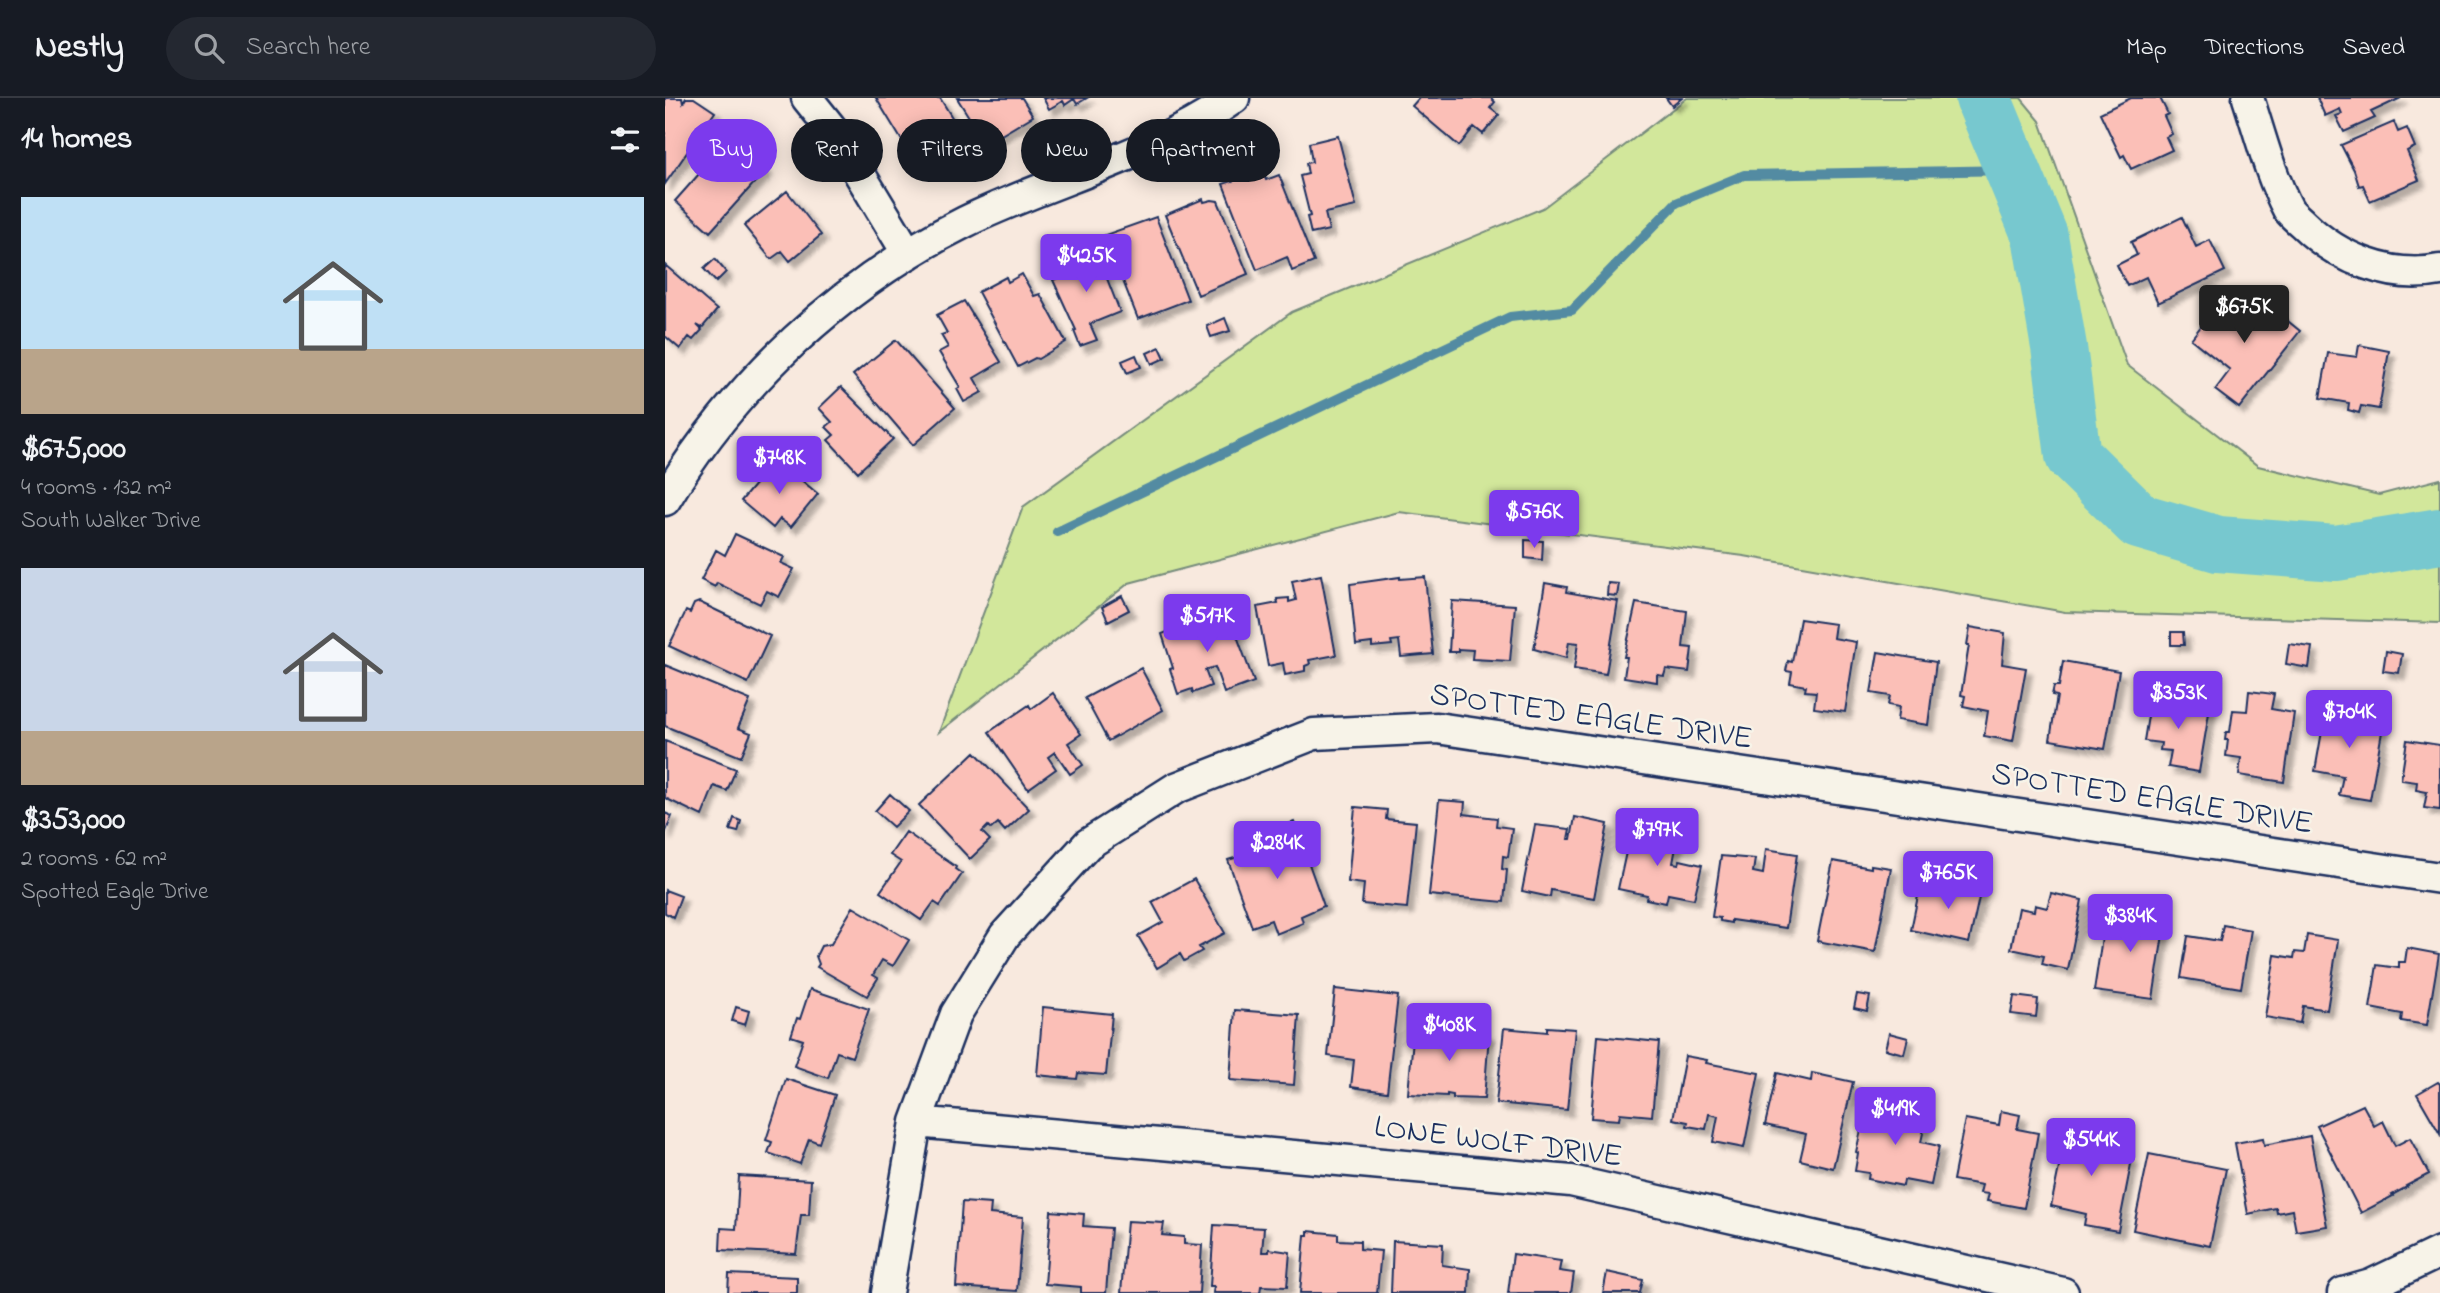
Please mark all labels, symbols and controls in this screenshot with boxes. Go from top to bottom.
search box [166,17,656,80]
text: Nestly [35,24,124,72]
icon: search [190,29,228,67]
text: Search here [246,29,370,67]
text: Map [2126,31,2167,66]
text: Directions [2205,31,2304,66]
text: Saved [2342,31,2405,66]
text: 14 homes [21,118,132,162]
chip: Buy [686,119,777,182]
chip: Rent [791,119,883,182]
chip: Filters [897,119,1007,182]
chip: New [1021,119,1112,182]
chip: Apartment [1126,119,1280,182]
icon: filters [606,121,644,159]
pin: $425K [1037,234,1135,294]
text: $425K [1056,240,1116,273]
icon: home [270,243,396,369]
pin: $675K [2195,286,2293,345]
text: $675K [2215,291,2273,324]
text: $675,000 [21,428,126,472]
pin: $748K [730,436,828,496]
text: $748K [753,442,805,475]
text: 4 rooms · 132 m² [21,472,172,505]
pin: $576K [1485,490,1583,550]
text: $576K [1505,496,1563,529]
text: South Walker Drive [21,505,201,538]
pin: $517K [1158,594,1256,654]
text: $517K [1179,600,1235,633]
icon: home [270,614,396,740]
street label: SPOTTED EAGLE DRIVE [1427,672,1755,764]
pin: $353K [2129,672,2227,731]
text: $353K [2149,677,2207,710]
pin: $704K [2300,690,2398,750]
text: $704K [2322,696,2376,729]
street label: SPOTTED EAGLE DRIVE [1988,751,2316,849]
text: $353,000 [21,799,125,843]
pin: $797K [1608,808,1706,868]
text: $797K [1632,814,1682,847]
pin: $284K [1228,822,1326,881]
text: $284K [1250,827,1304,860]
text: 2 rooms · 62 m² [21,843,167,876]
pin: $765K [1899,852,1997,911]
text: $765K [1919,857,1977,890]
text: Spotted Eagle Drive [21,876,208,909]
pin: $384K [2081,894,2179,954]
text: $384K [2104,900,2156,933]
pin: $408K [1400,1004,1498,1063]
text: $408K [1422,1009,1476,1042]
pin: $419K [1846,1088,1944,1147]
text: $419K [1871,1093,1919,1126]
street label: LONE WOLF DRIVE [1371,1104,1625,1182]
pin: $544K [2042,1118,2140,1178]
text: $544K [2062,1124,2120,1157]

